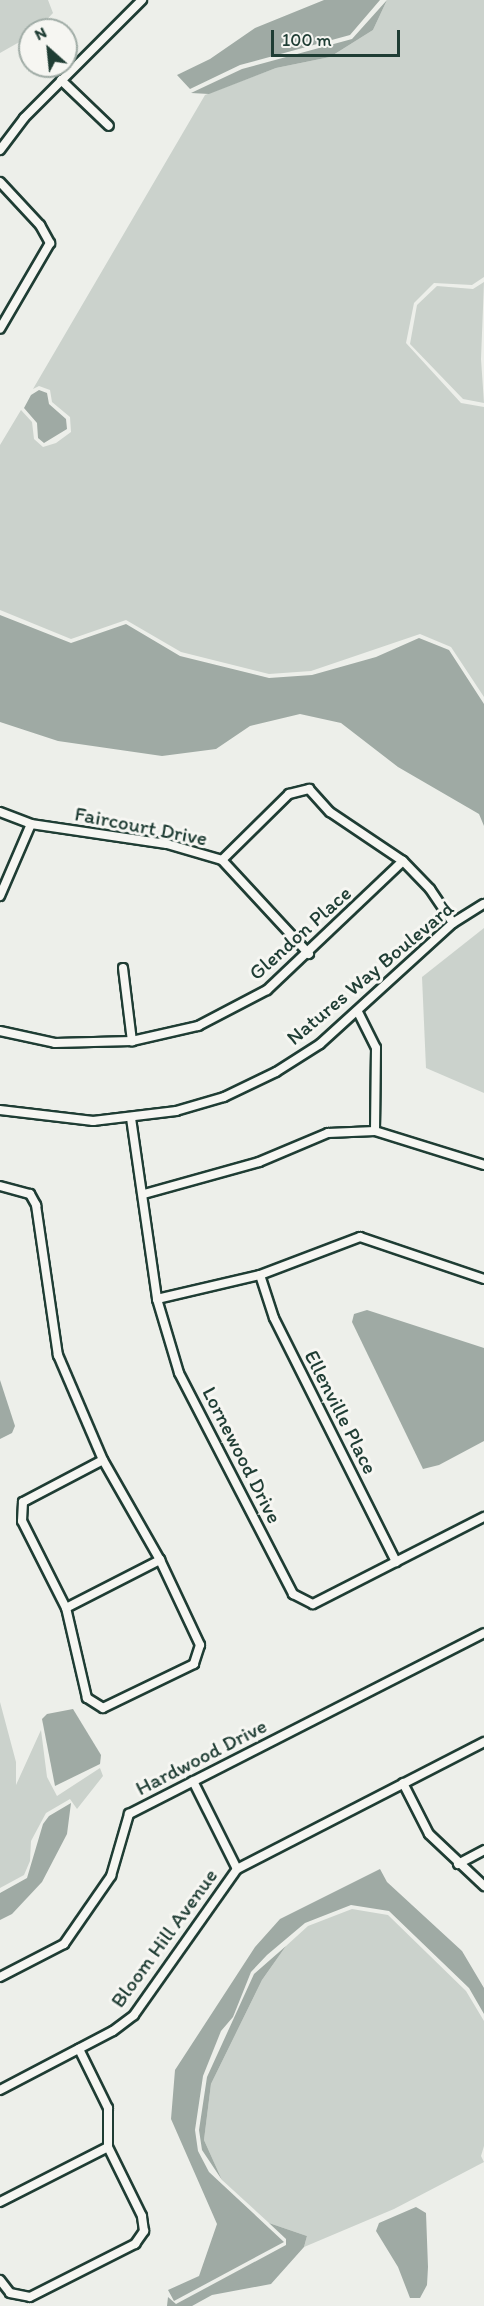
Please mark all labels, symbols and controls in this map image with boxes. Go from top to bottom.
north arrow [18,18,78,78]
scale bar [274,18,403,56]
text: N [31,22,50,44]
text: 100 m [282,29,332,51]
street label: Faircourt Drive [72,801,210,851]
street label: Glendon Place [244,881,356,985]
street label: Natures Way Boulevard [281,895,459,1051]
street label: Ellenville Place [299,1346,383,1478]
street label: Lornewood Drive [197,1382,287,1528]
street label: Hardwood Drive [131,1713,271,1801]
street label: Bloom Hill Avenue [105,1864,223,2012]

